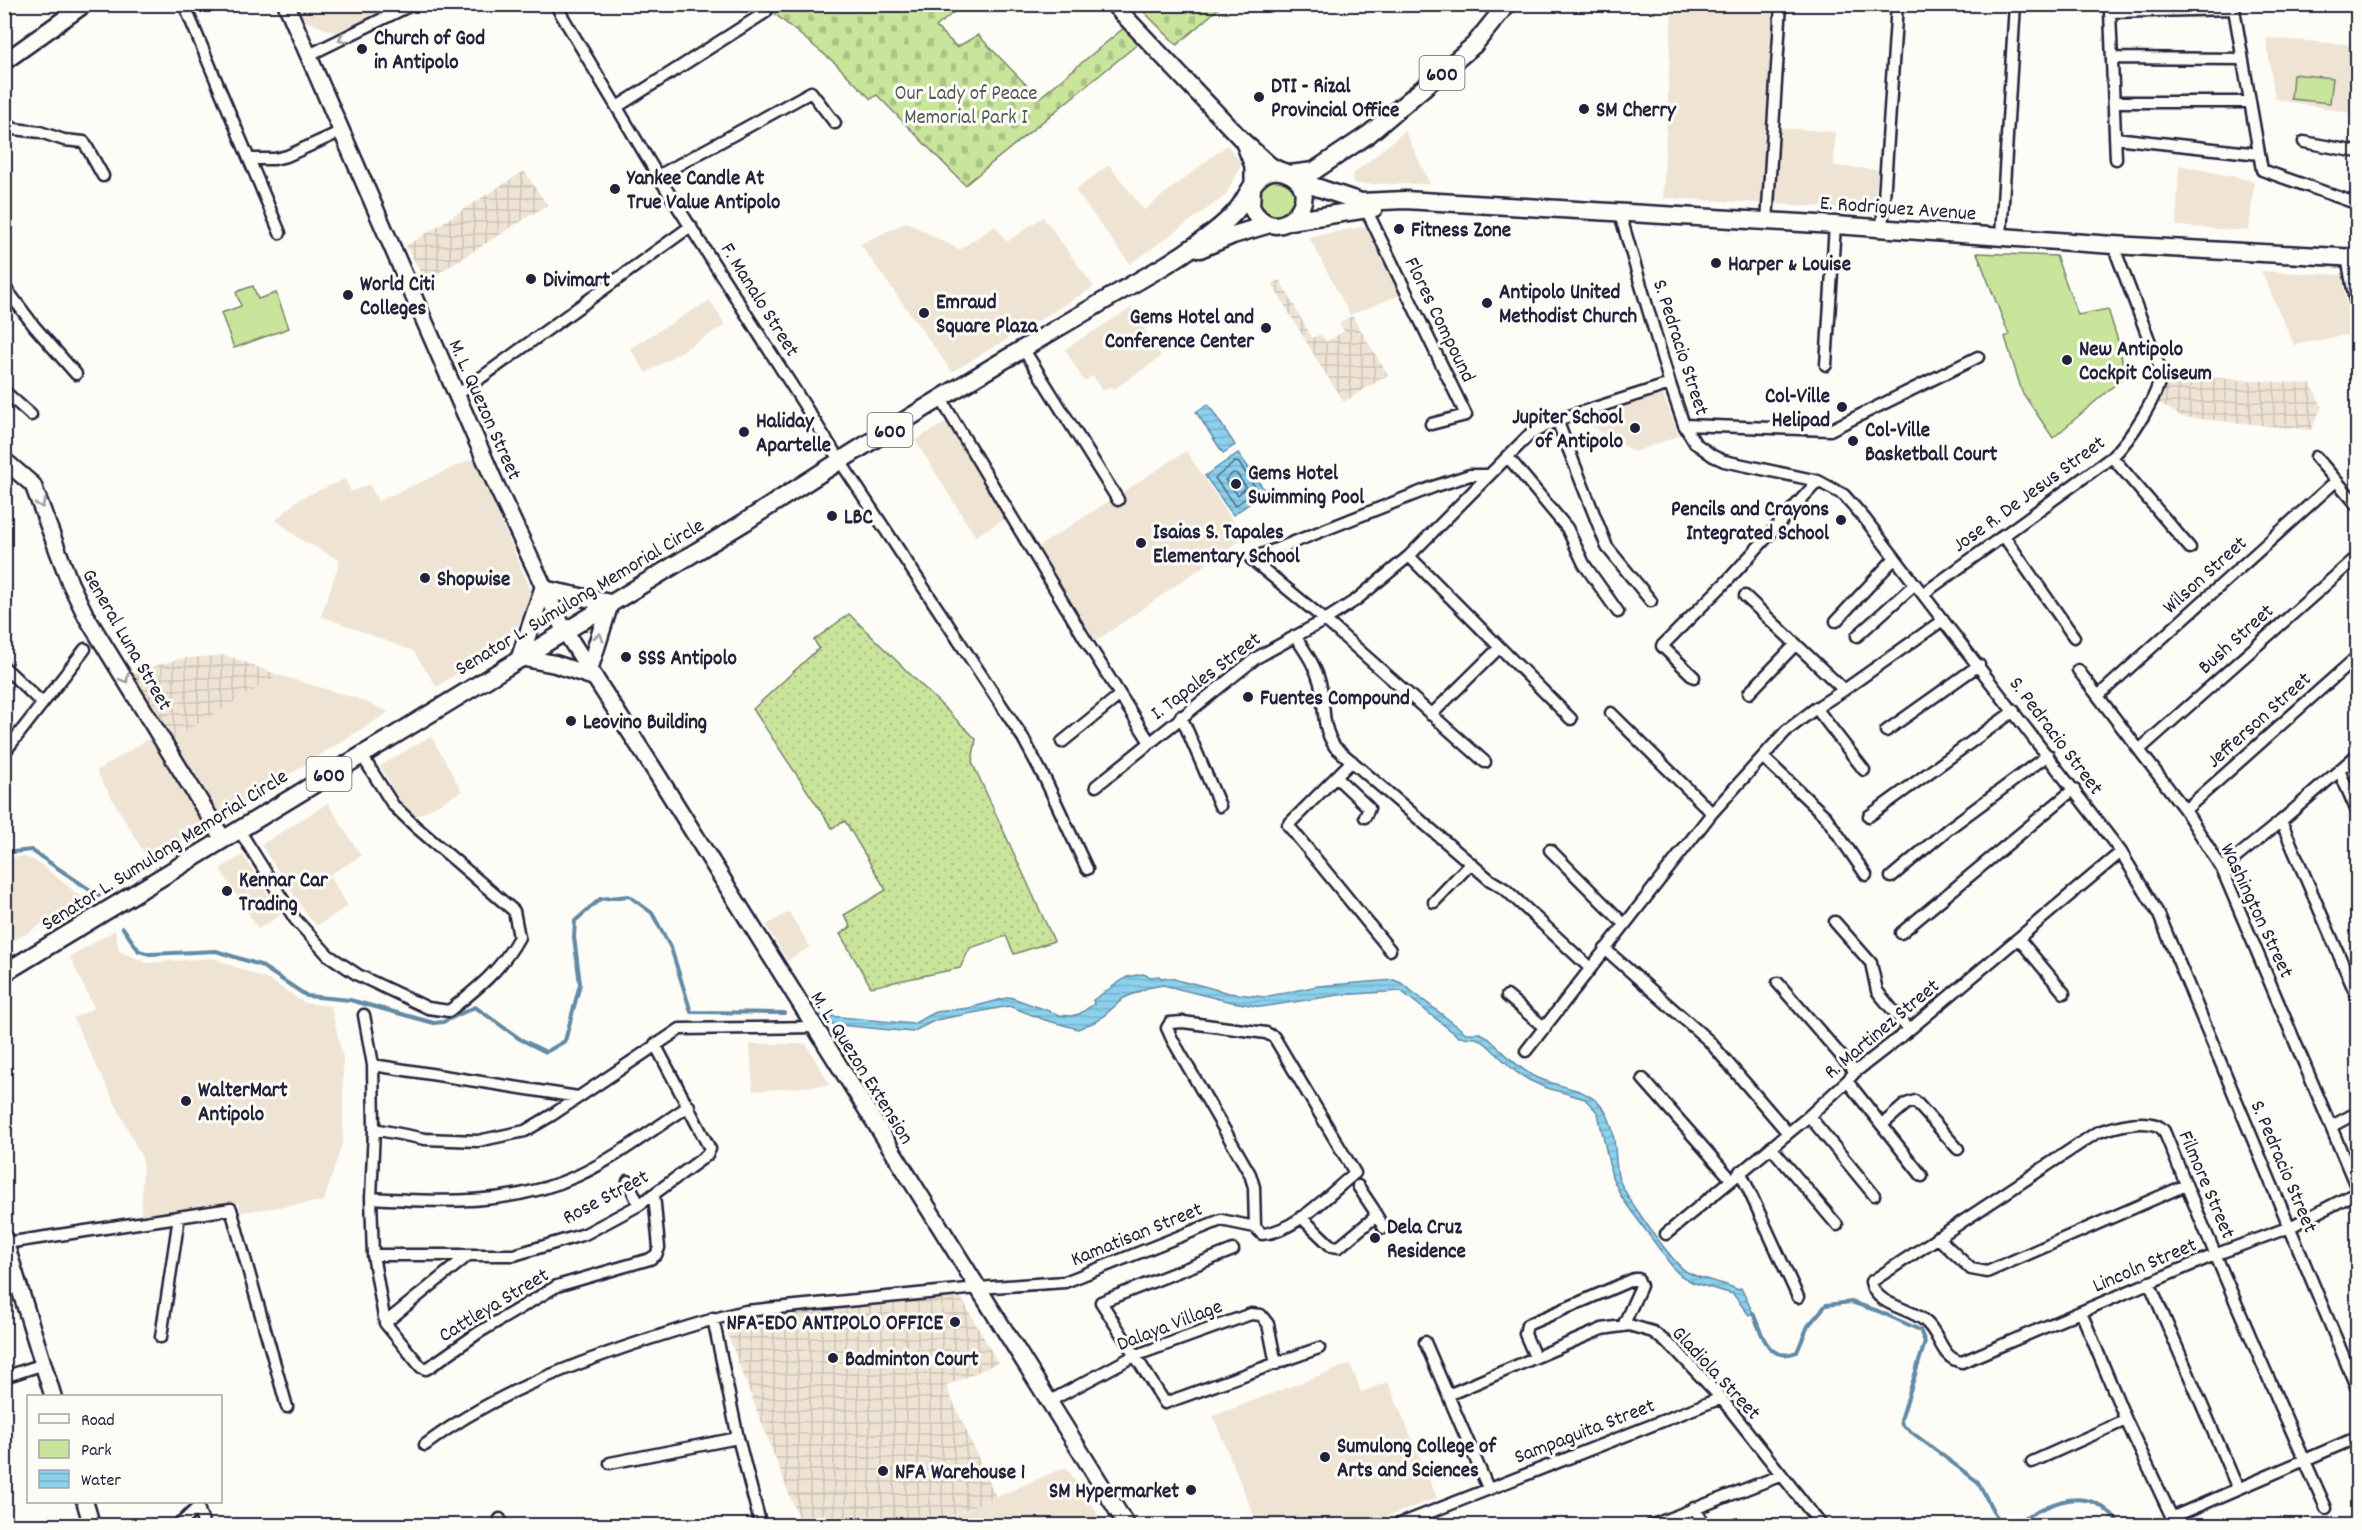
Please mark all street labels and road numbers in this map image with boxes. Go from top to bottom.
road number: 600 [1420,56,1464,90]
street label: E. Rodriguez Avenue [1819,190,1977,230]
street label: F. Manalo Street [711,238,806,364]
street label: Flores Compound [1395,253,1482,388]
street label: S. Pedracio Street [1643,276,1715,420]
street label: M. L. Quezon Street [439,335,528,485]
road number: 600 [868,413,912,447]
street label: Jose R. De Jesus Street [1947,429,2113,561]
street label: Senator L. Sumulong Memorial Circle [450,512,711,685]
street label: Wilson Street [2157,530,2255,622]
street label: General Luna Street [73,564,178,717]
street label: Bush Street [2192,598,2282,683]
street label: I. Tapales Street [1145,626,1269,729]
street label: Jefferson Street [2201,666,2319,776]
street label: S. Pedracio Street [2000,671,2109,802]
road number: 600 [306,757,352,791]
street label: Senator L. Sumulong Memorial Circle [36,763,295,940]
street label: Washington Street [2211,839,2300,984]
street label: R. Martinez Street [1819,973,1947,1088]
street label: M. L. Quezon Extension [801,986,920,1151]
street label: S. Pedracio Street [2241,1096,2324,1238]
street label: Filmore Street [2169,1126,2242,1244]
street label: Rose Street [558,1163,655,1234]
street label: Kamatisan Street [1067,1196,1208,1276]
street label: Lincoln Street [2088,1231,2202,1302]
street label: Cattleya Street [434,1262,556,1351]
street label: Dalaya Village [1113,1293,1227,1361]
street label: Gladiola Street [1663,1320,1767,1428]
street label: Sampaguita Street [1510,1392,1660,1473]

